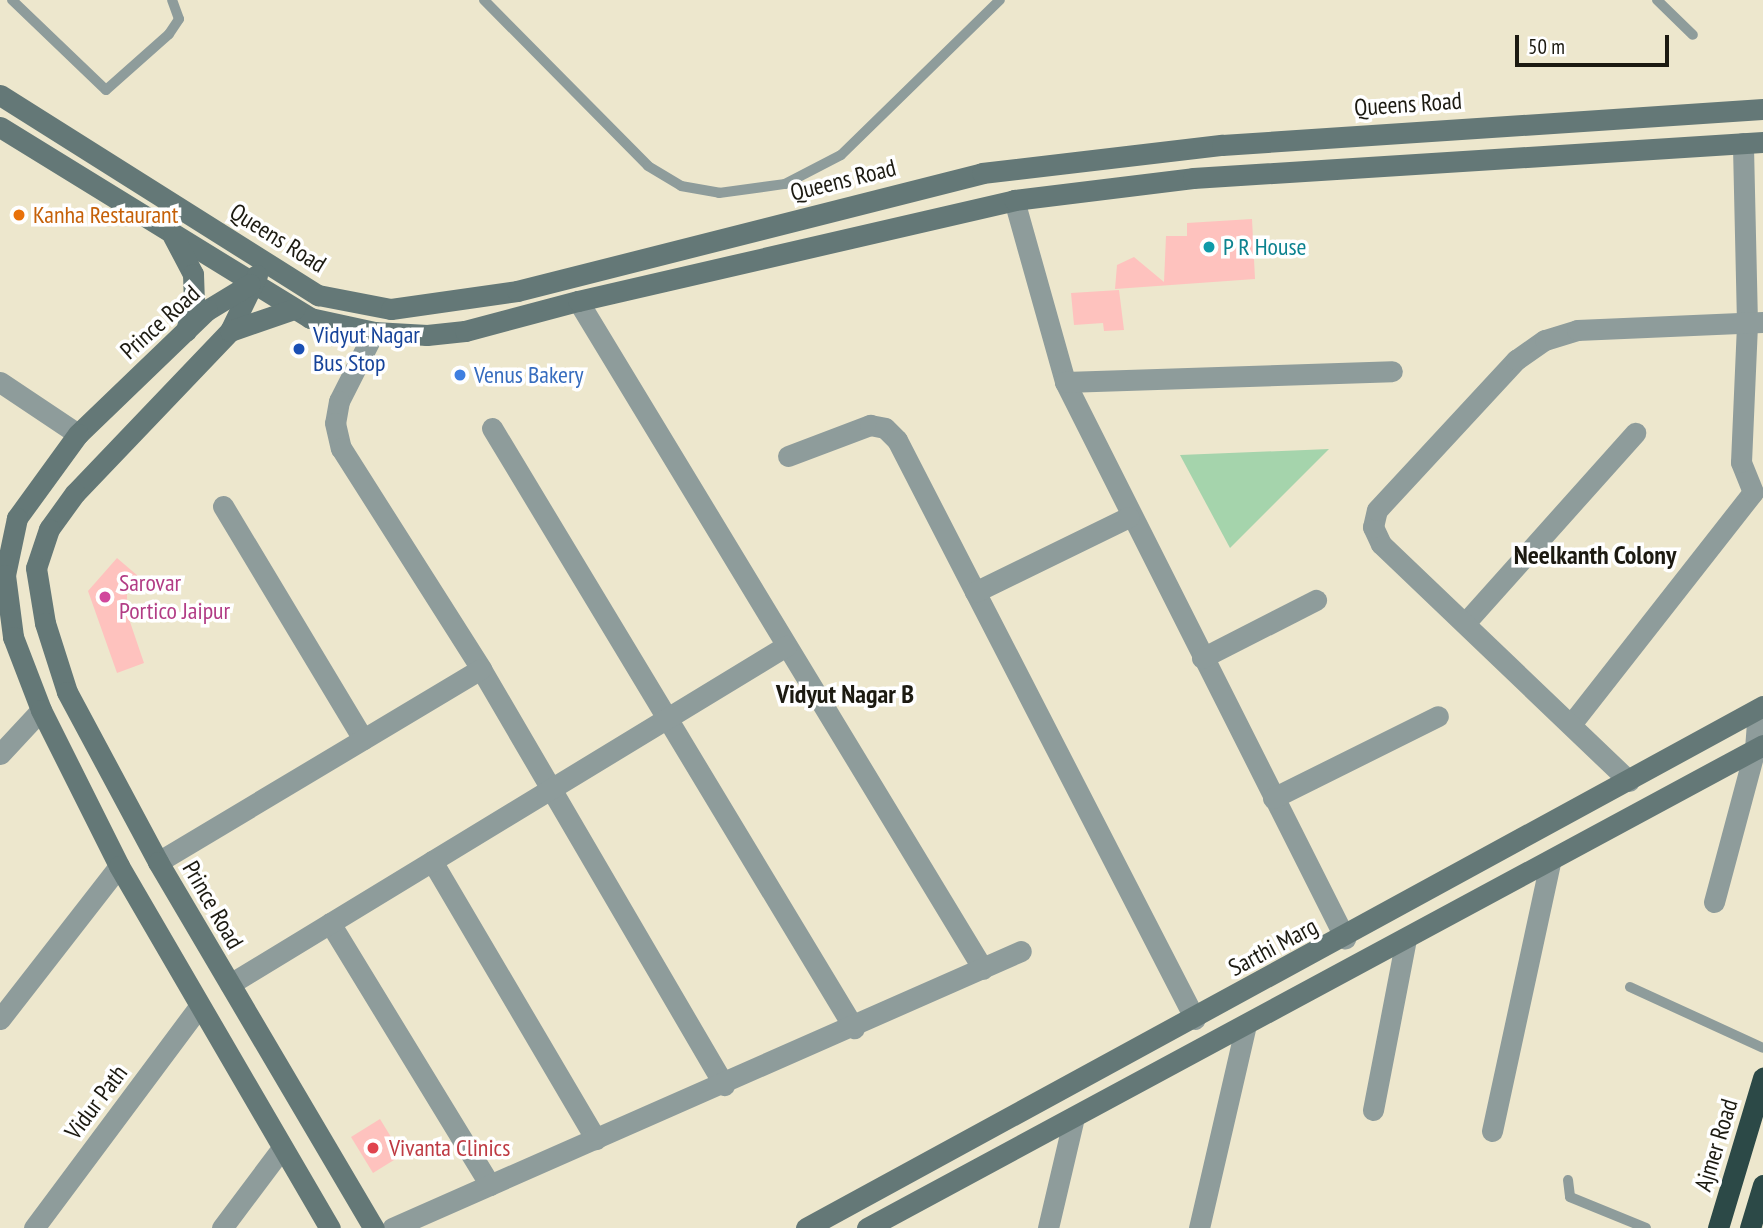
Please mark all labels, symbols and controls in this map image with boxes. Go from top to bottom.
scale bar [1518,21,1672,65]
text: 50 m [1528,33,1565,60]
street label: Queens Road [1353,86,1463,122]
street label: Queens Road [787,153,899,207]
street label: Queens Road [225,197,331,279]
place label: Kanha Restaurant [33,201,178,229]
marker: Kanha Restaurant [11,207,27,223]
place label: P R House [1223,233,1307,261]
marker: P R House [1201,239,1217,255]
street label: Prince Road [114,279,206,365]
place label: Vidyut Nagar Bus Stop [313,321,420,377]
marker: Vidyut Nagar Bus Stop [291,341,307,357]
place label: Venus Bakery [474,361,583,389]
marker: Venus Bakery [452,367,468,383]
district label: Neelkanth Colony [1514,539,1676,571]
place label: Sarovar Portico Jaipur [119,569,230,625]
marker: Sarovar Portico Jaipur [97,589,113,605]
district label: Vidyut Nagar B [776,678,914,710]
street label: Prince Road [176,856,250,954]
street label: Sarthi Marg [1224,912,1322,982]
street label: Vidur Path [59,1059,133,1145]
street label: Ajmer Road [1688,1096,1744,1194]
place label: Vivanta Clinics [389,1134,510,1162]
marker: Vivanta Clinics [363,1138,383,1158]

